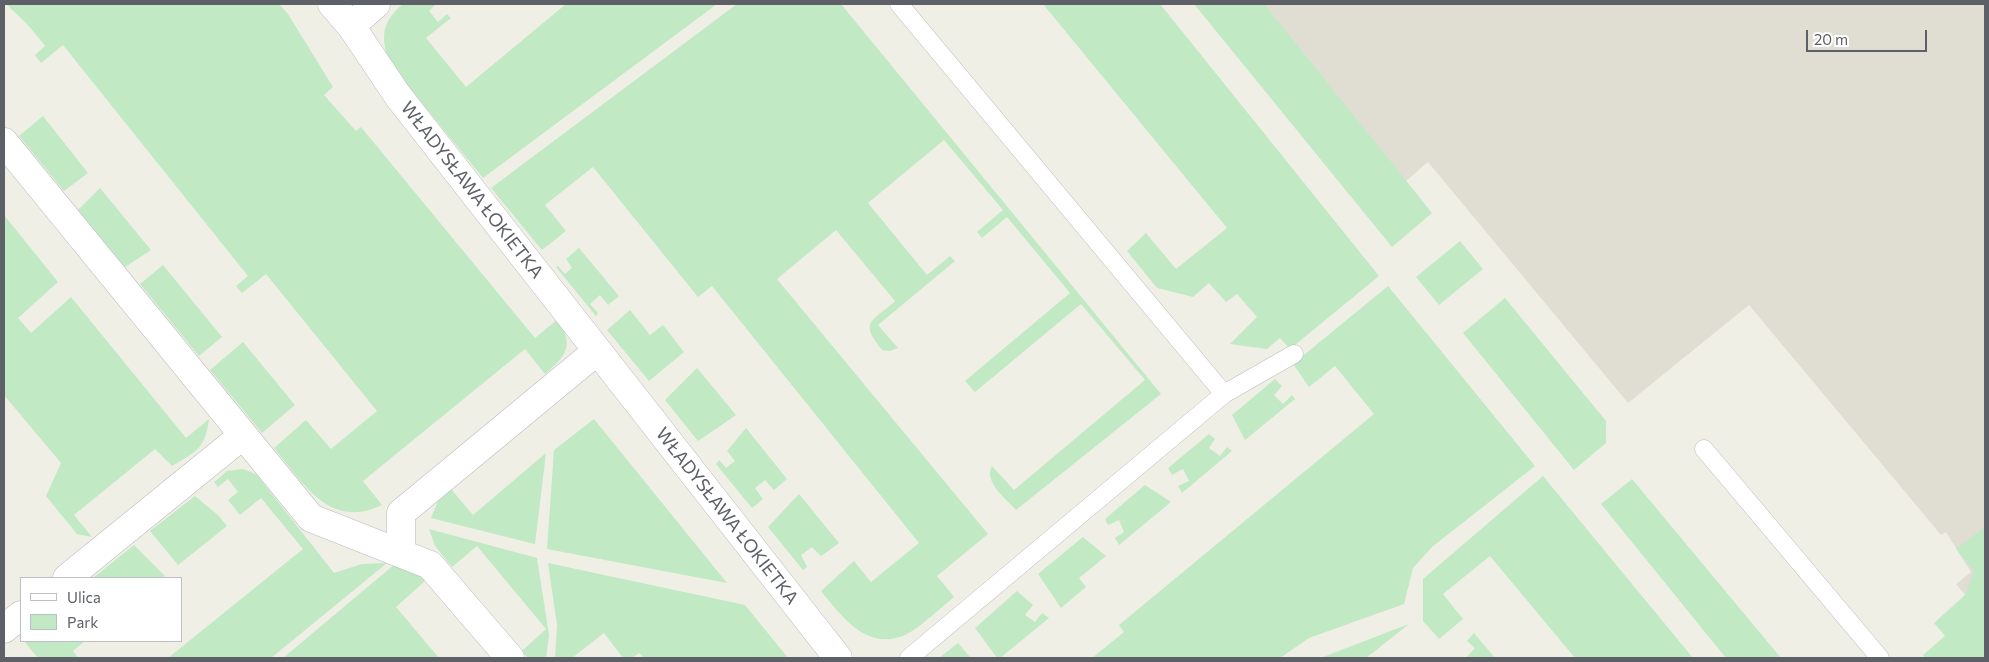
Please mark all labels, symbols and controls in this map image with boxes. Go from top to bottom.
scale bar [1809,20,1930,52]
text: 20 m [1814,30,1848,48]
street label: WŁADYSŁAWA ŁOKIETKA [396,97,548,283]
street label: WŁADYSŁAWA ŁOKIETKA [651,423,803,609]
legend [20,577,182,642]
text: Ulica [67,588,101,606]
text: Park [67,613,98,631]

